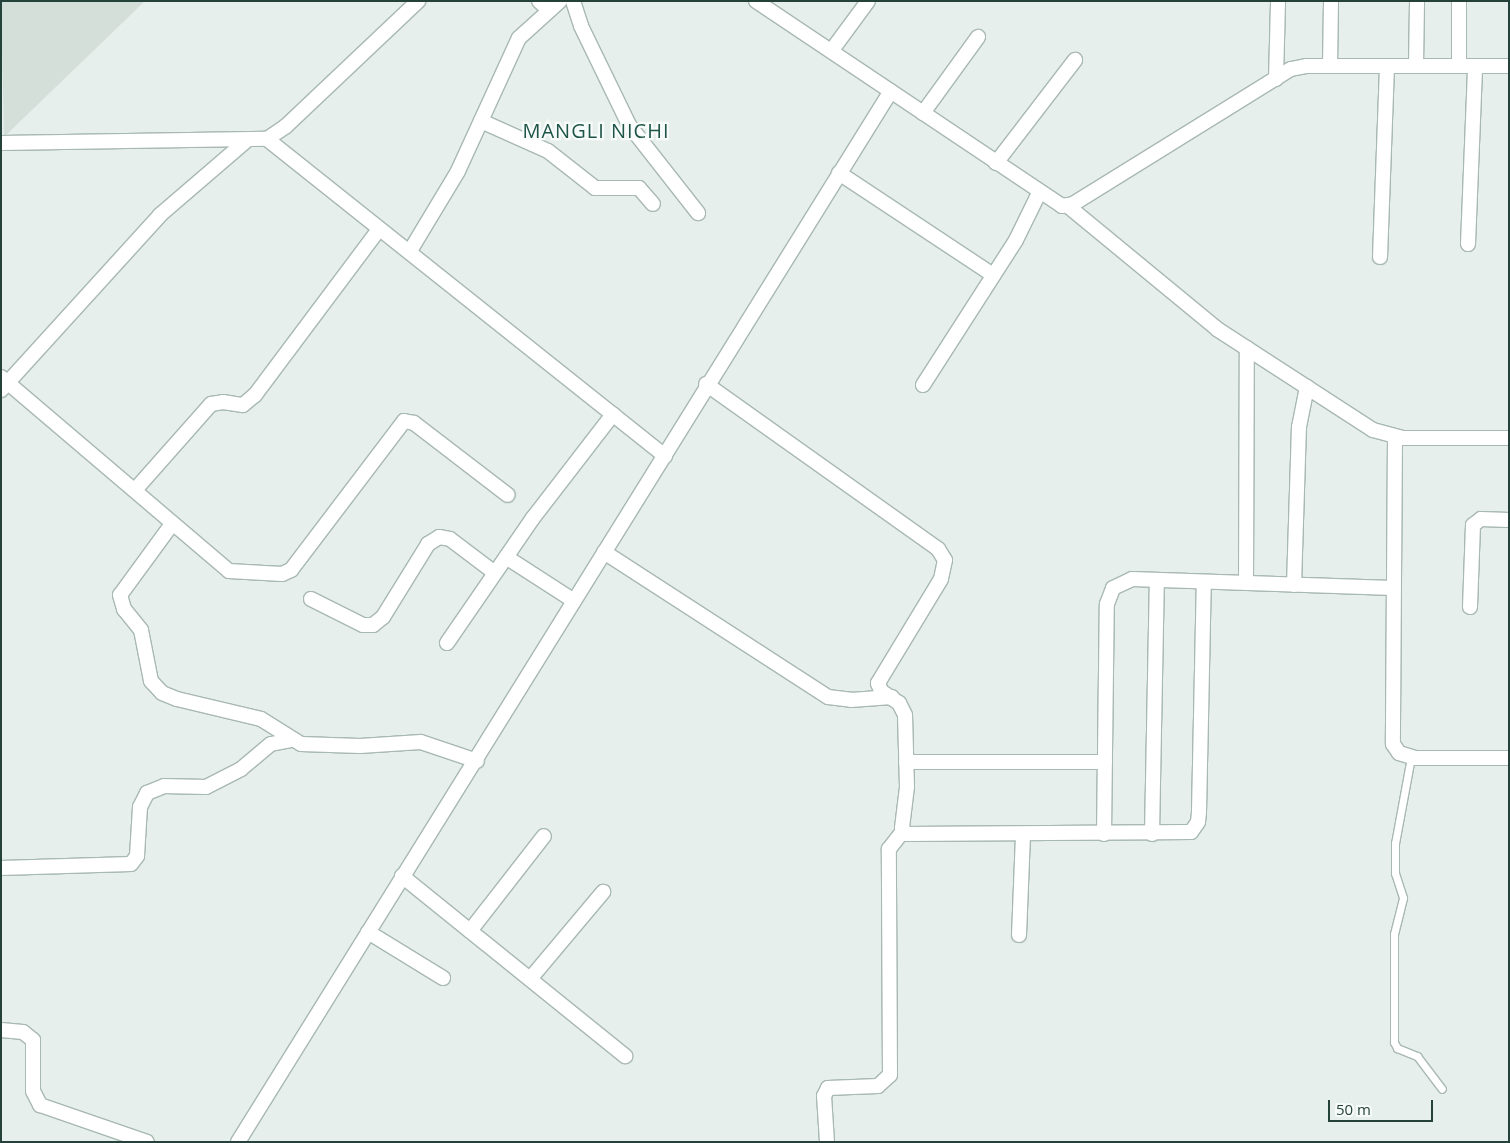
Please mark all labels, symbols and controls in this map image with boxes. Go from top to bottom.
district label: MANGLI NICHI [521,118,671,142]
scale bar [1330,1090,1435,1122]
text: 50 m [1336,1099,1371,1119]

